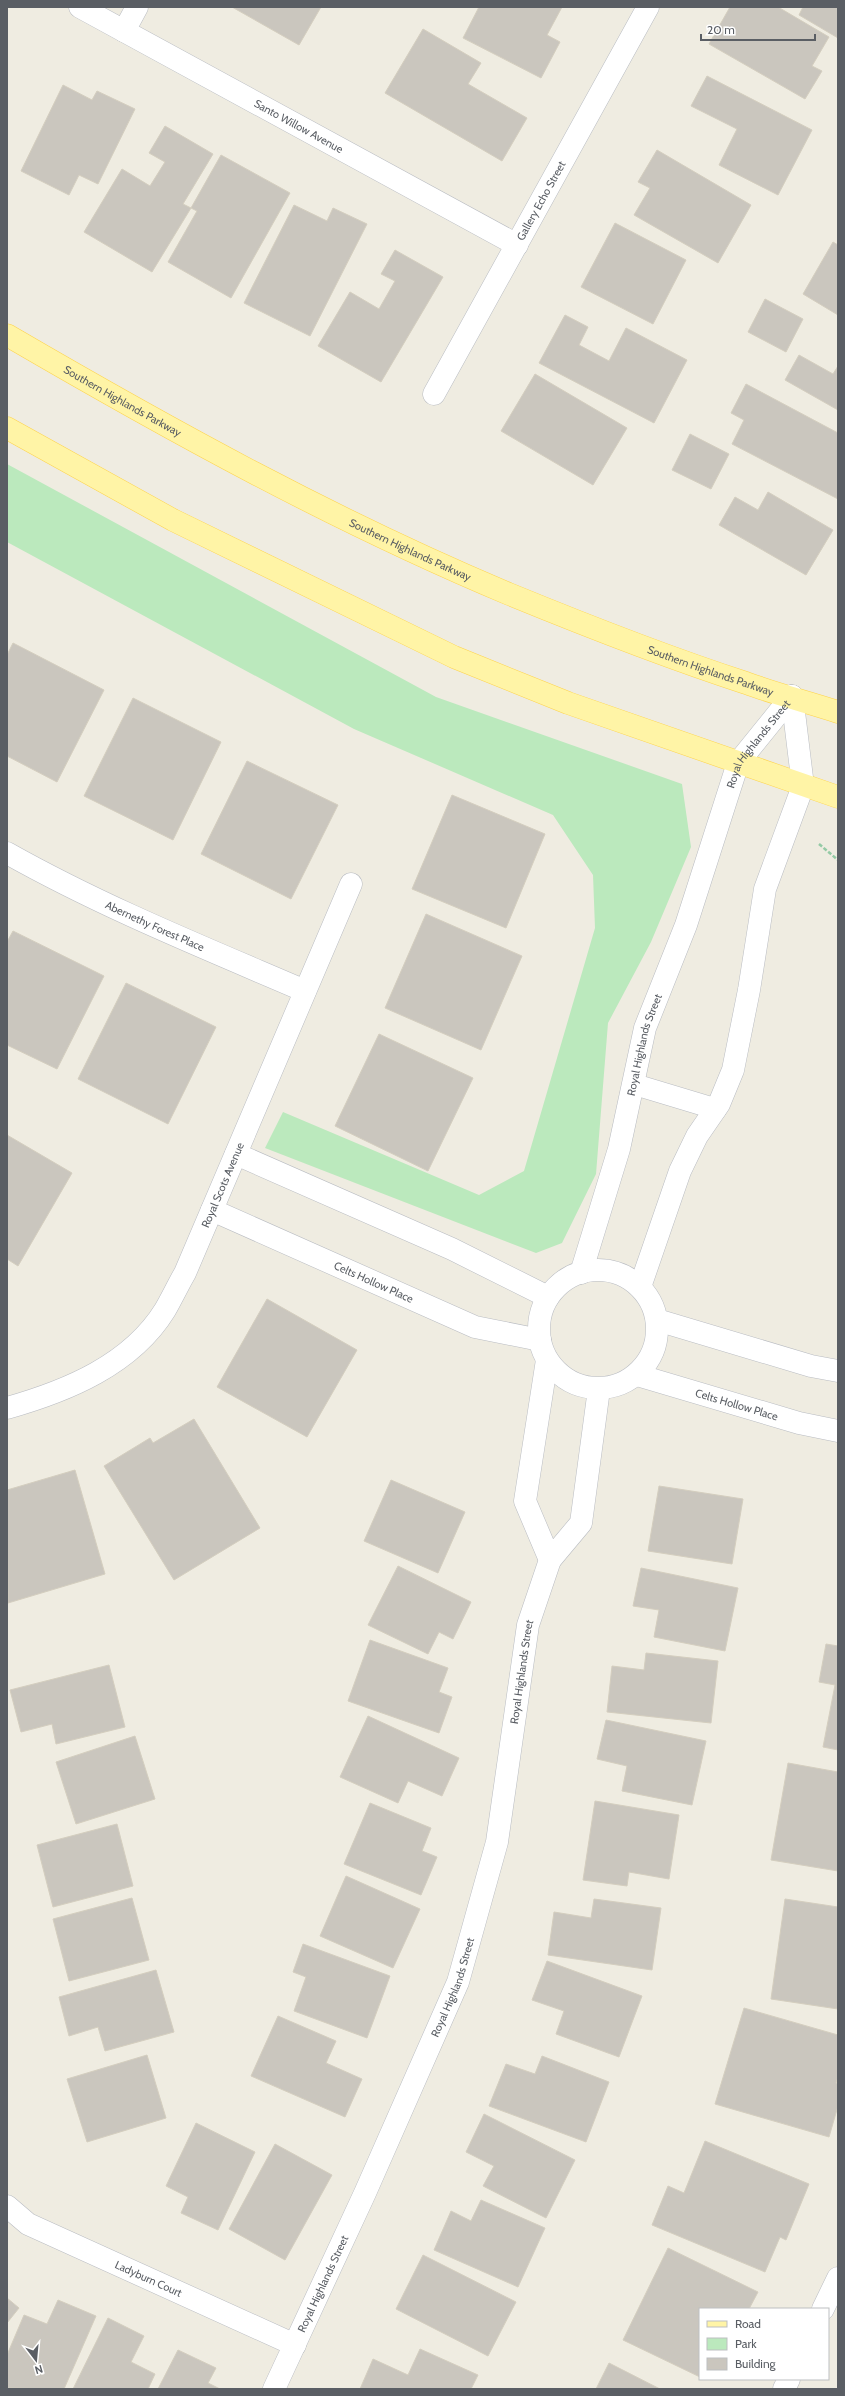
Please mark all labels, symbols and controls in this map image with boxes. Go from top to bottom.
scale bar [701,16,815,42]
text: 20 m [707,22,735,37]
street label: Santo Willow Avenue [252,96,346,156]
street label: Gallery Echo Street [513,158,569,243]
street label: Southern Highlands Parkway [61,362,184,440]
street label: Southern Highlands Parkway [347,515,474,584]
street label: Southern Highlands Parkway [646,642,776,699]
street label: Royal Highlands Street [723,697,793,790]
street label: Abernethy Forest Place [103,898,207,954]
street label: Royal Highlands Street [624,992,665,1097]
street label: Royal Scots Avenue [198,1140,247,1230]
street label: Celts Hollow Place [332,1258,416,1306]
street label: Celts Hollow Place [694,1386,780,1424]
street label: Royal Highlands Street [507,1617,536,1725]
street label: Royal Highlands Street [428,1936,477,2039]
street label: Royal Highlands Street [294,2233,351,2334]
street label: Ladyburn Court [113,2257,185,2300]
legend [699,2308,829,2380]
text: Road [735,2316,761,2331]
text: Park [735,2336,757,2351]
north arrow [16,2340,56,2380]
text: Building [735,2356,777,2371]
text: N [33,2362,44,2377]

